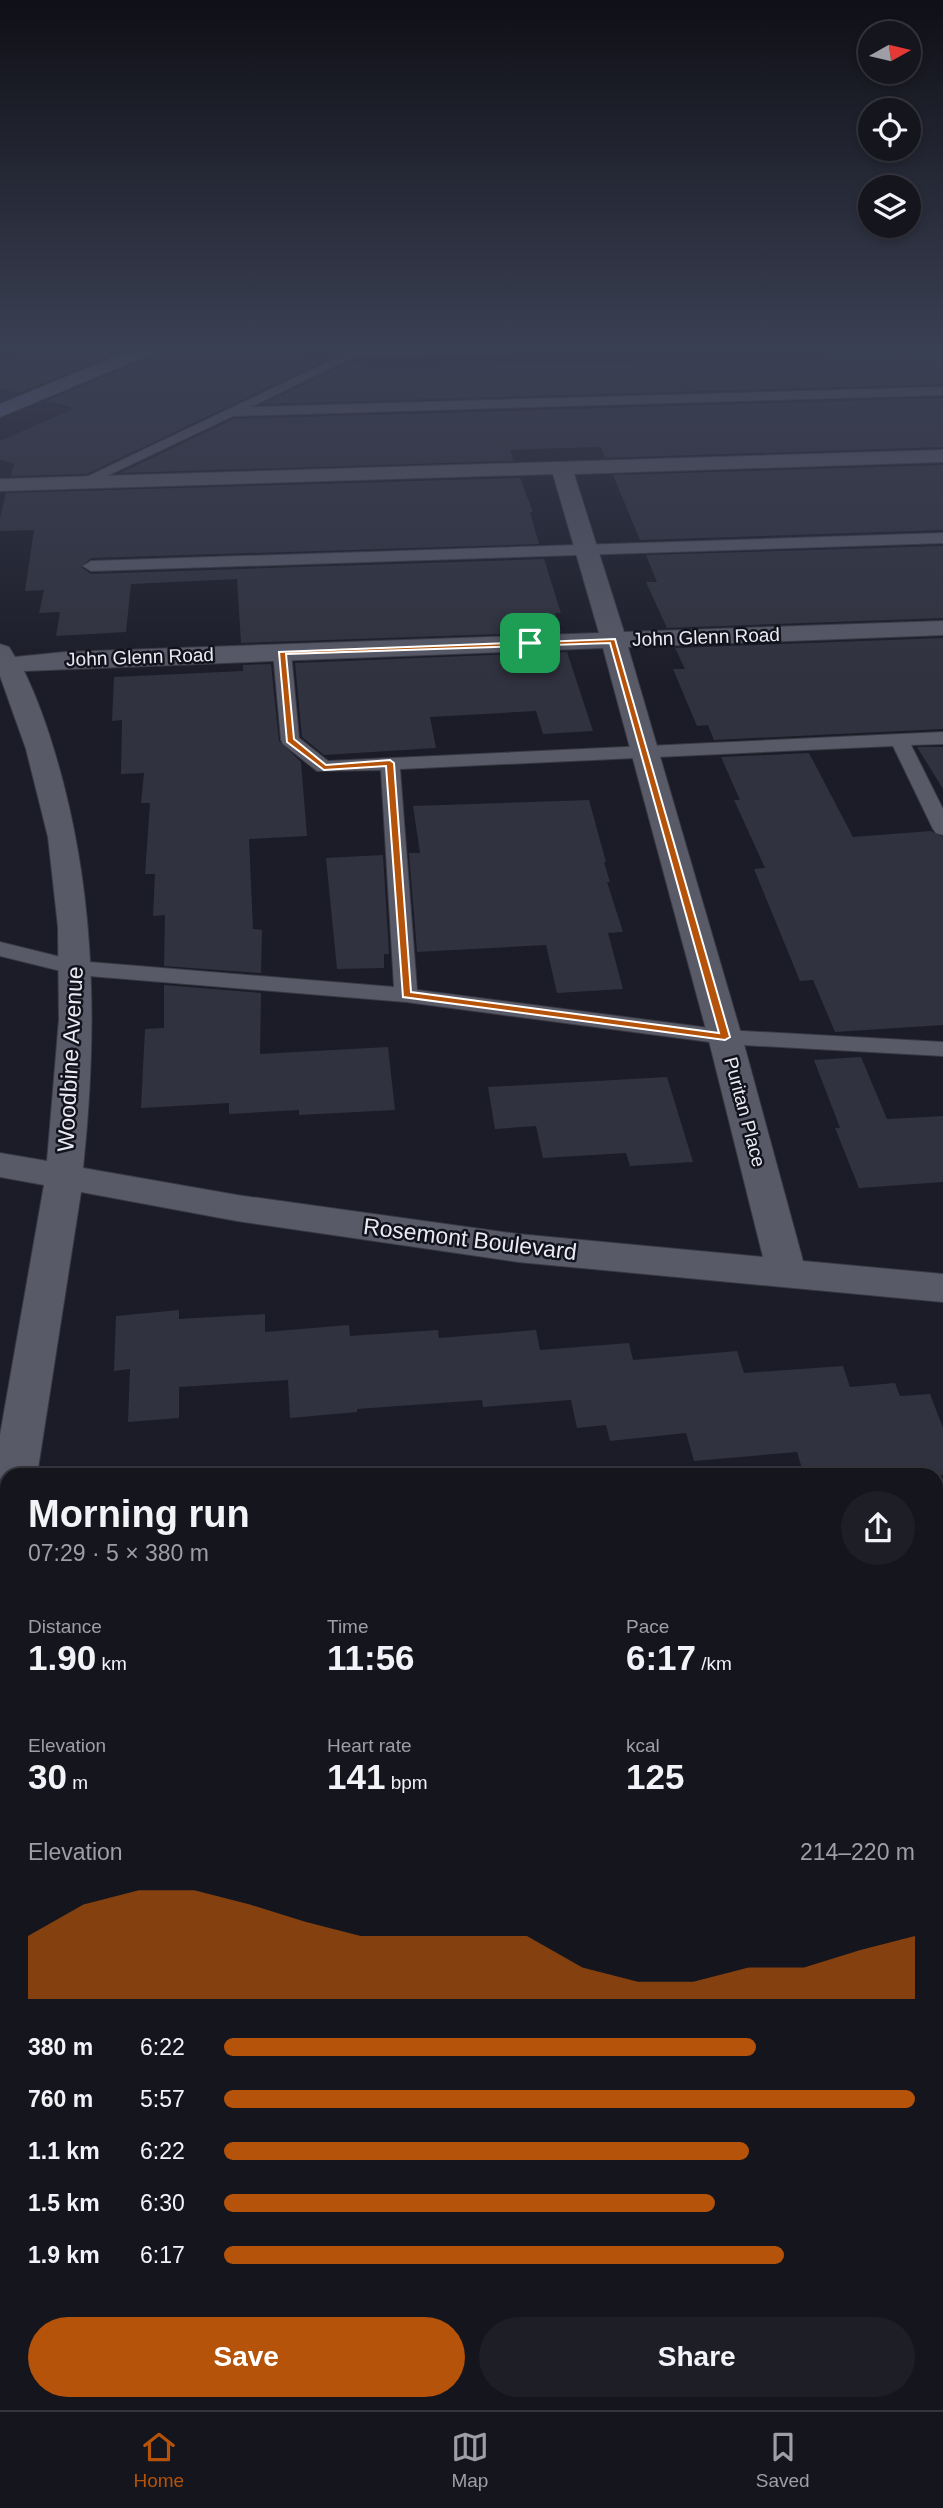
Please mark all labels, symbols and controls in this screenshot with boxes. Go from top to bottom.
north arrow [858,21,920,84]
map controls [858,21,921,238]
button: locate [858,98,921,161]
button: layers [858,175,921,238]
pin [500,613,560,673]
icon: arrive [511,624,549,662]
street label: John Glenn Road [632,624,780,650]
street label: John Glenn Road [66,644,214,670]
street label: Woodbine Avenue [52,966,88,1152]
street label: Puritan Place [720,1055,770,1169]
street label: Rosemont Boulevard [362,1213,578,1265]
button: share [841,1491,915,1565]
text: Morning run [28,1493,250,1535]
text: 07:29 · 5 × 380 m [28,1540,209,1566]
text: Distance [28,1616,102,1637]
text: Time [327,1616,369,1637]
text: Pace [626,1616,669,1637]
text: 1.90 [28,1638,96,1677]
text: 11:56 [327,1638,415,1677]
text: 6:17 [626,1638,696,1677]
text: km [96,1653,127,1674]
text: /km [696,1653,732,1674]
text: Elevation [28,1735,106,1756]
text: Heart rate [327,1735,411,1756]
text: kcal [626,1735,660,1756]
text: 30 [28,1757,67,1796]
text: 141 [327,1757,385,1796]
text: 125 [626,1757,684,1796]
text: m [67,1772,88,1793]
text: bpm [385,1772,428,1793]
text: Elevation [28,1839,123,1865]
text: 214–220 m [800,1839,915,1865]
text: 380 m [28,2034,93,2060]
text: 6:22 [140,2034,185,2060]
text: 760 m [28,2086,93,2112]
text: 5:57 [140,2086,185,2112]
text: 1.1 km [28,2138,100,2164]
text: 6:22 [140,2138,185,2164]
text: 1.5 km [28,2190,100,2216]
text: 6:30 [140,2190,185,2216]
text: 1.9 km [28,2242,100,2268]
text: 6:17 [140,2242,185,2268]
button: Save [28,2317,465,2397]
button: Share [479,2317,915,2397]
tab: Home [133,2428,184,2492]
tab: Map [451,2428,489,2492]
tab: Saved [756,2428,810,2492]

